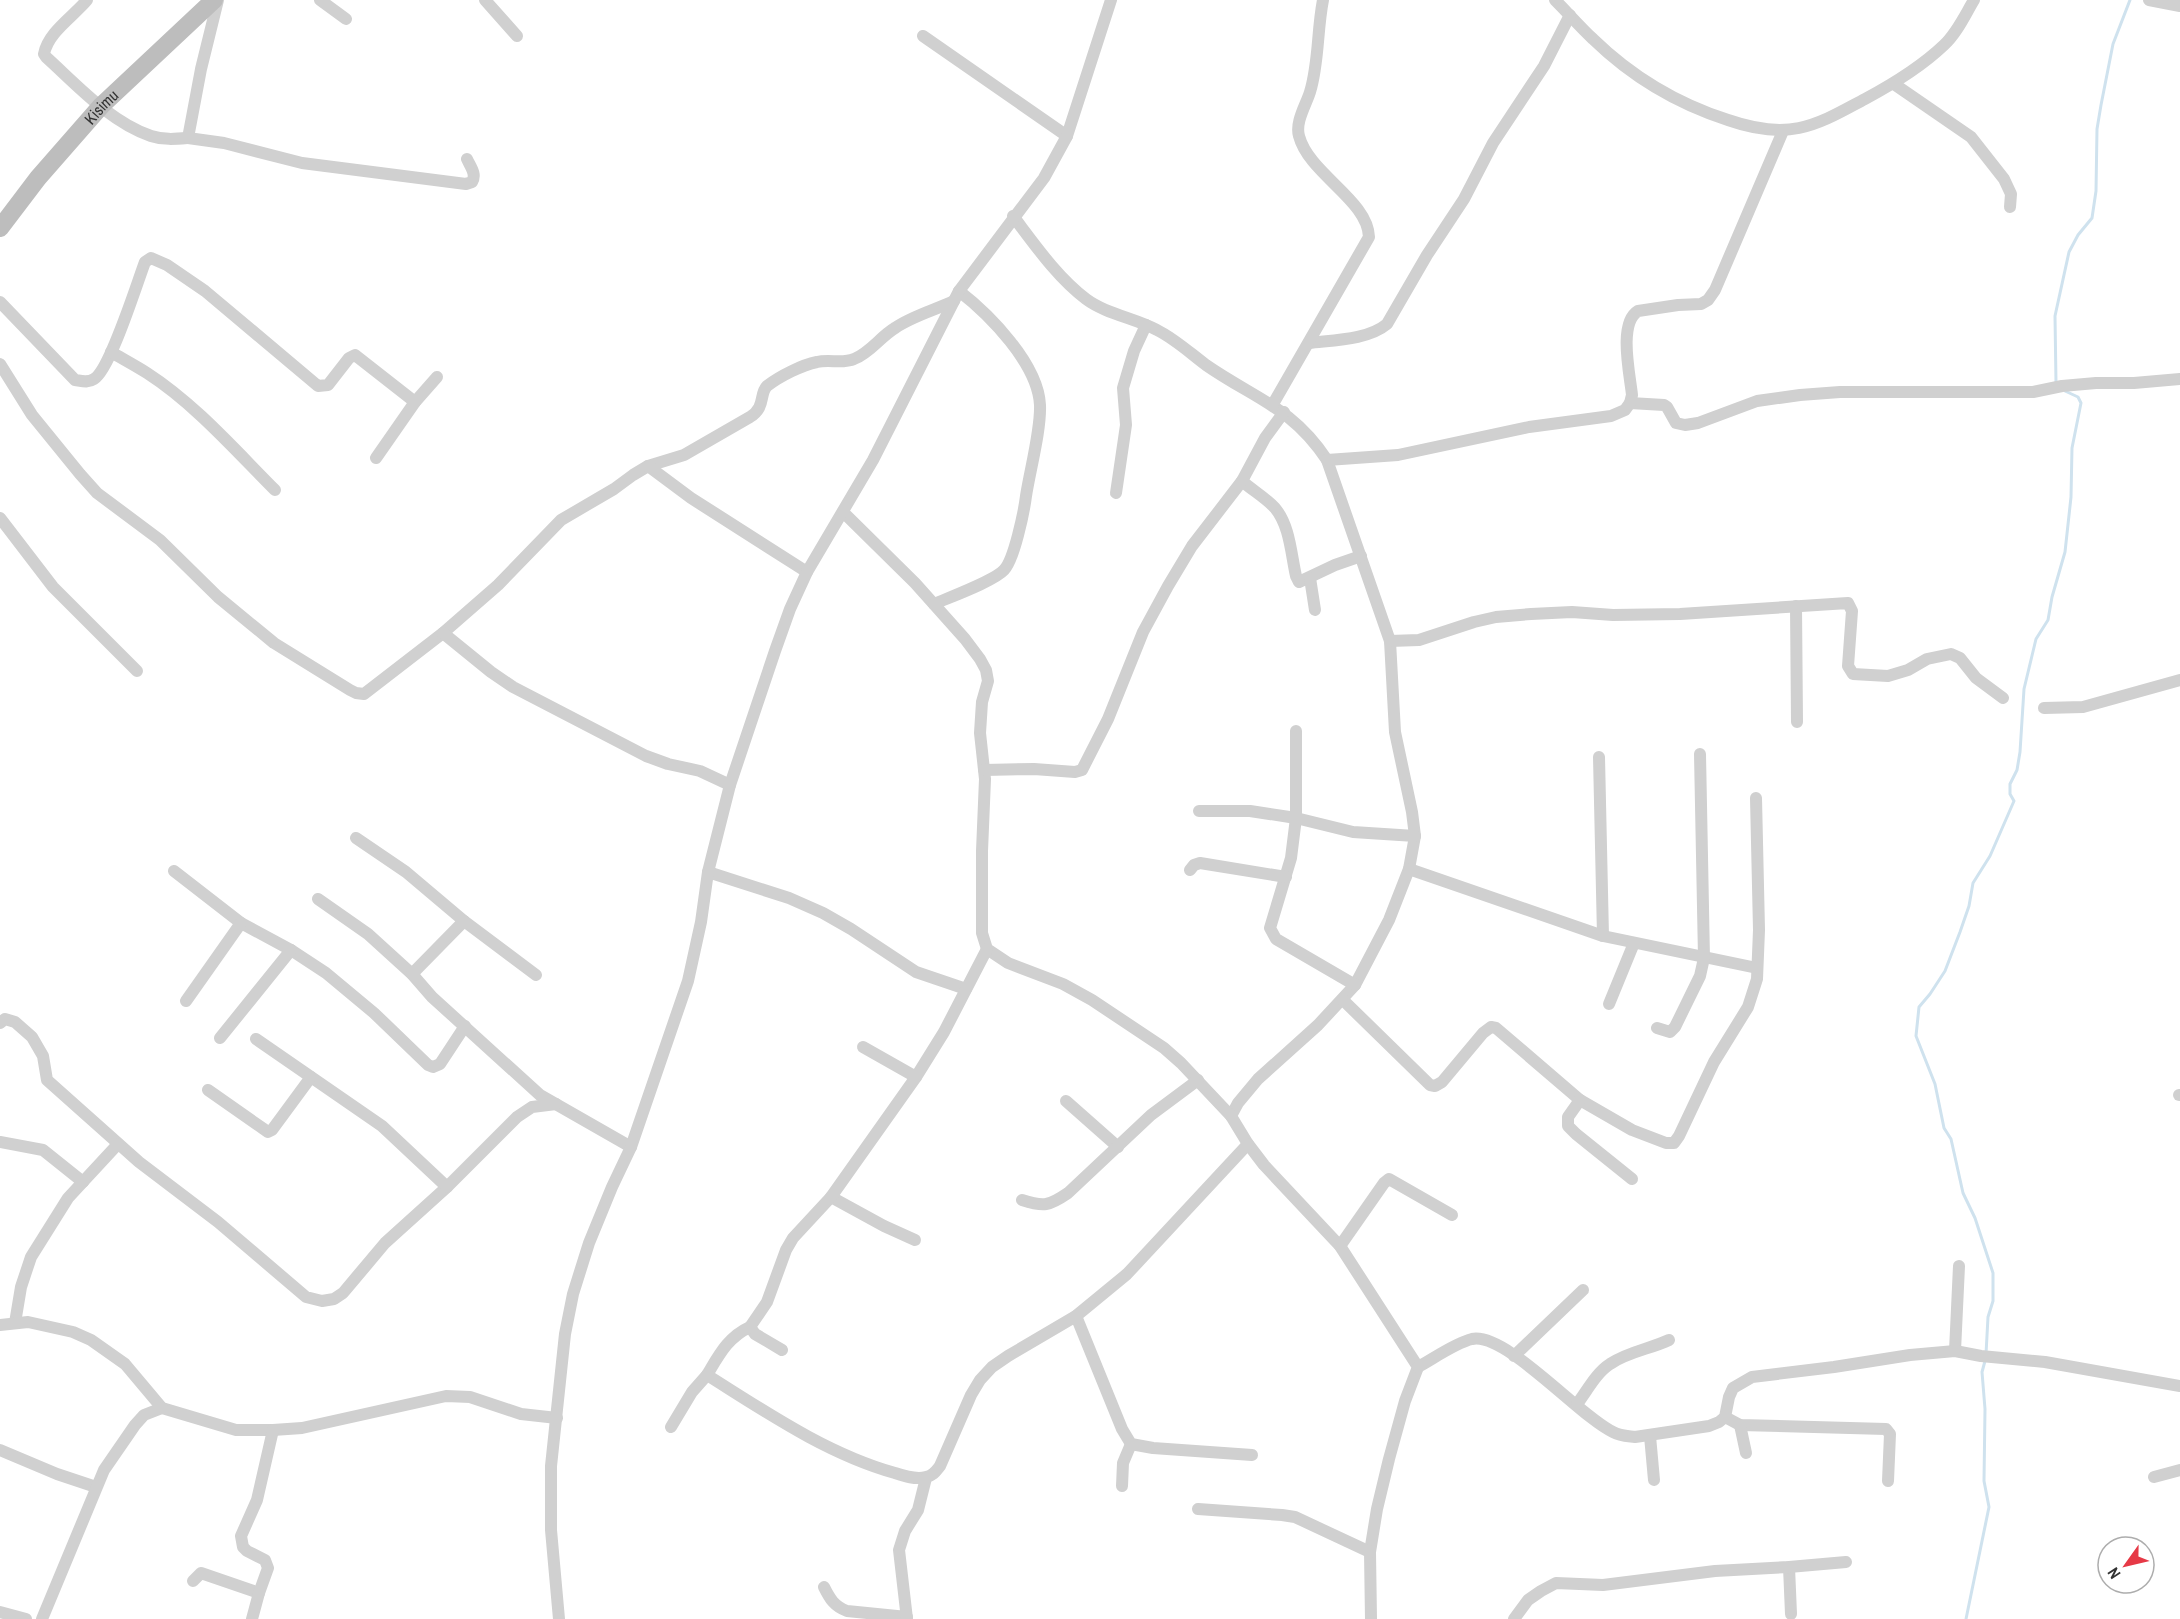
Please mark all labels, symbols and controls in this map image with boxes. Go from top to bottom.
street label: Kisimu [79,84,123,129]
north arrow [2096,1535,2156,1595]
text: N [2102,1563,2125,1583]

